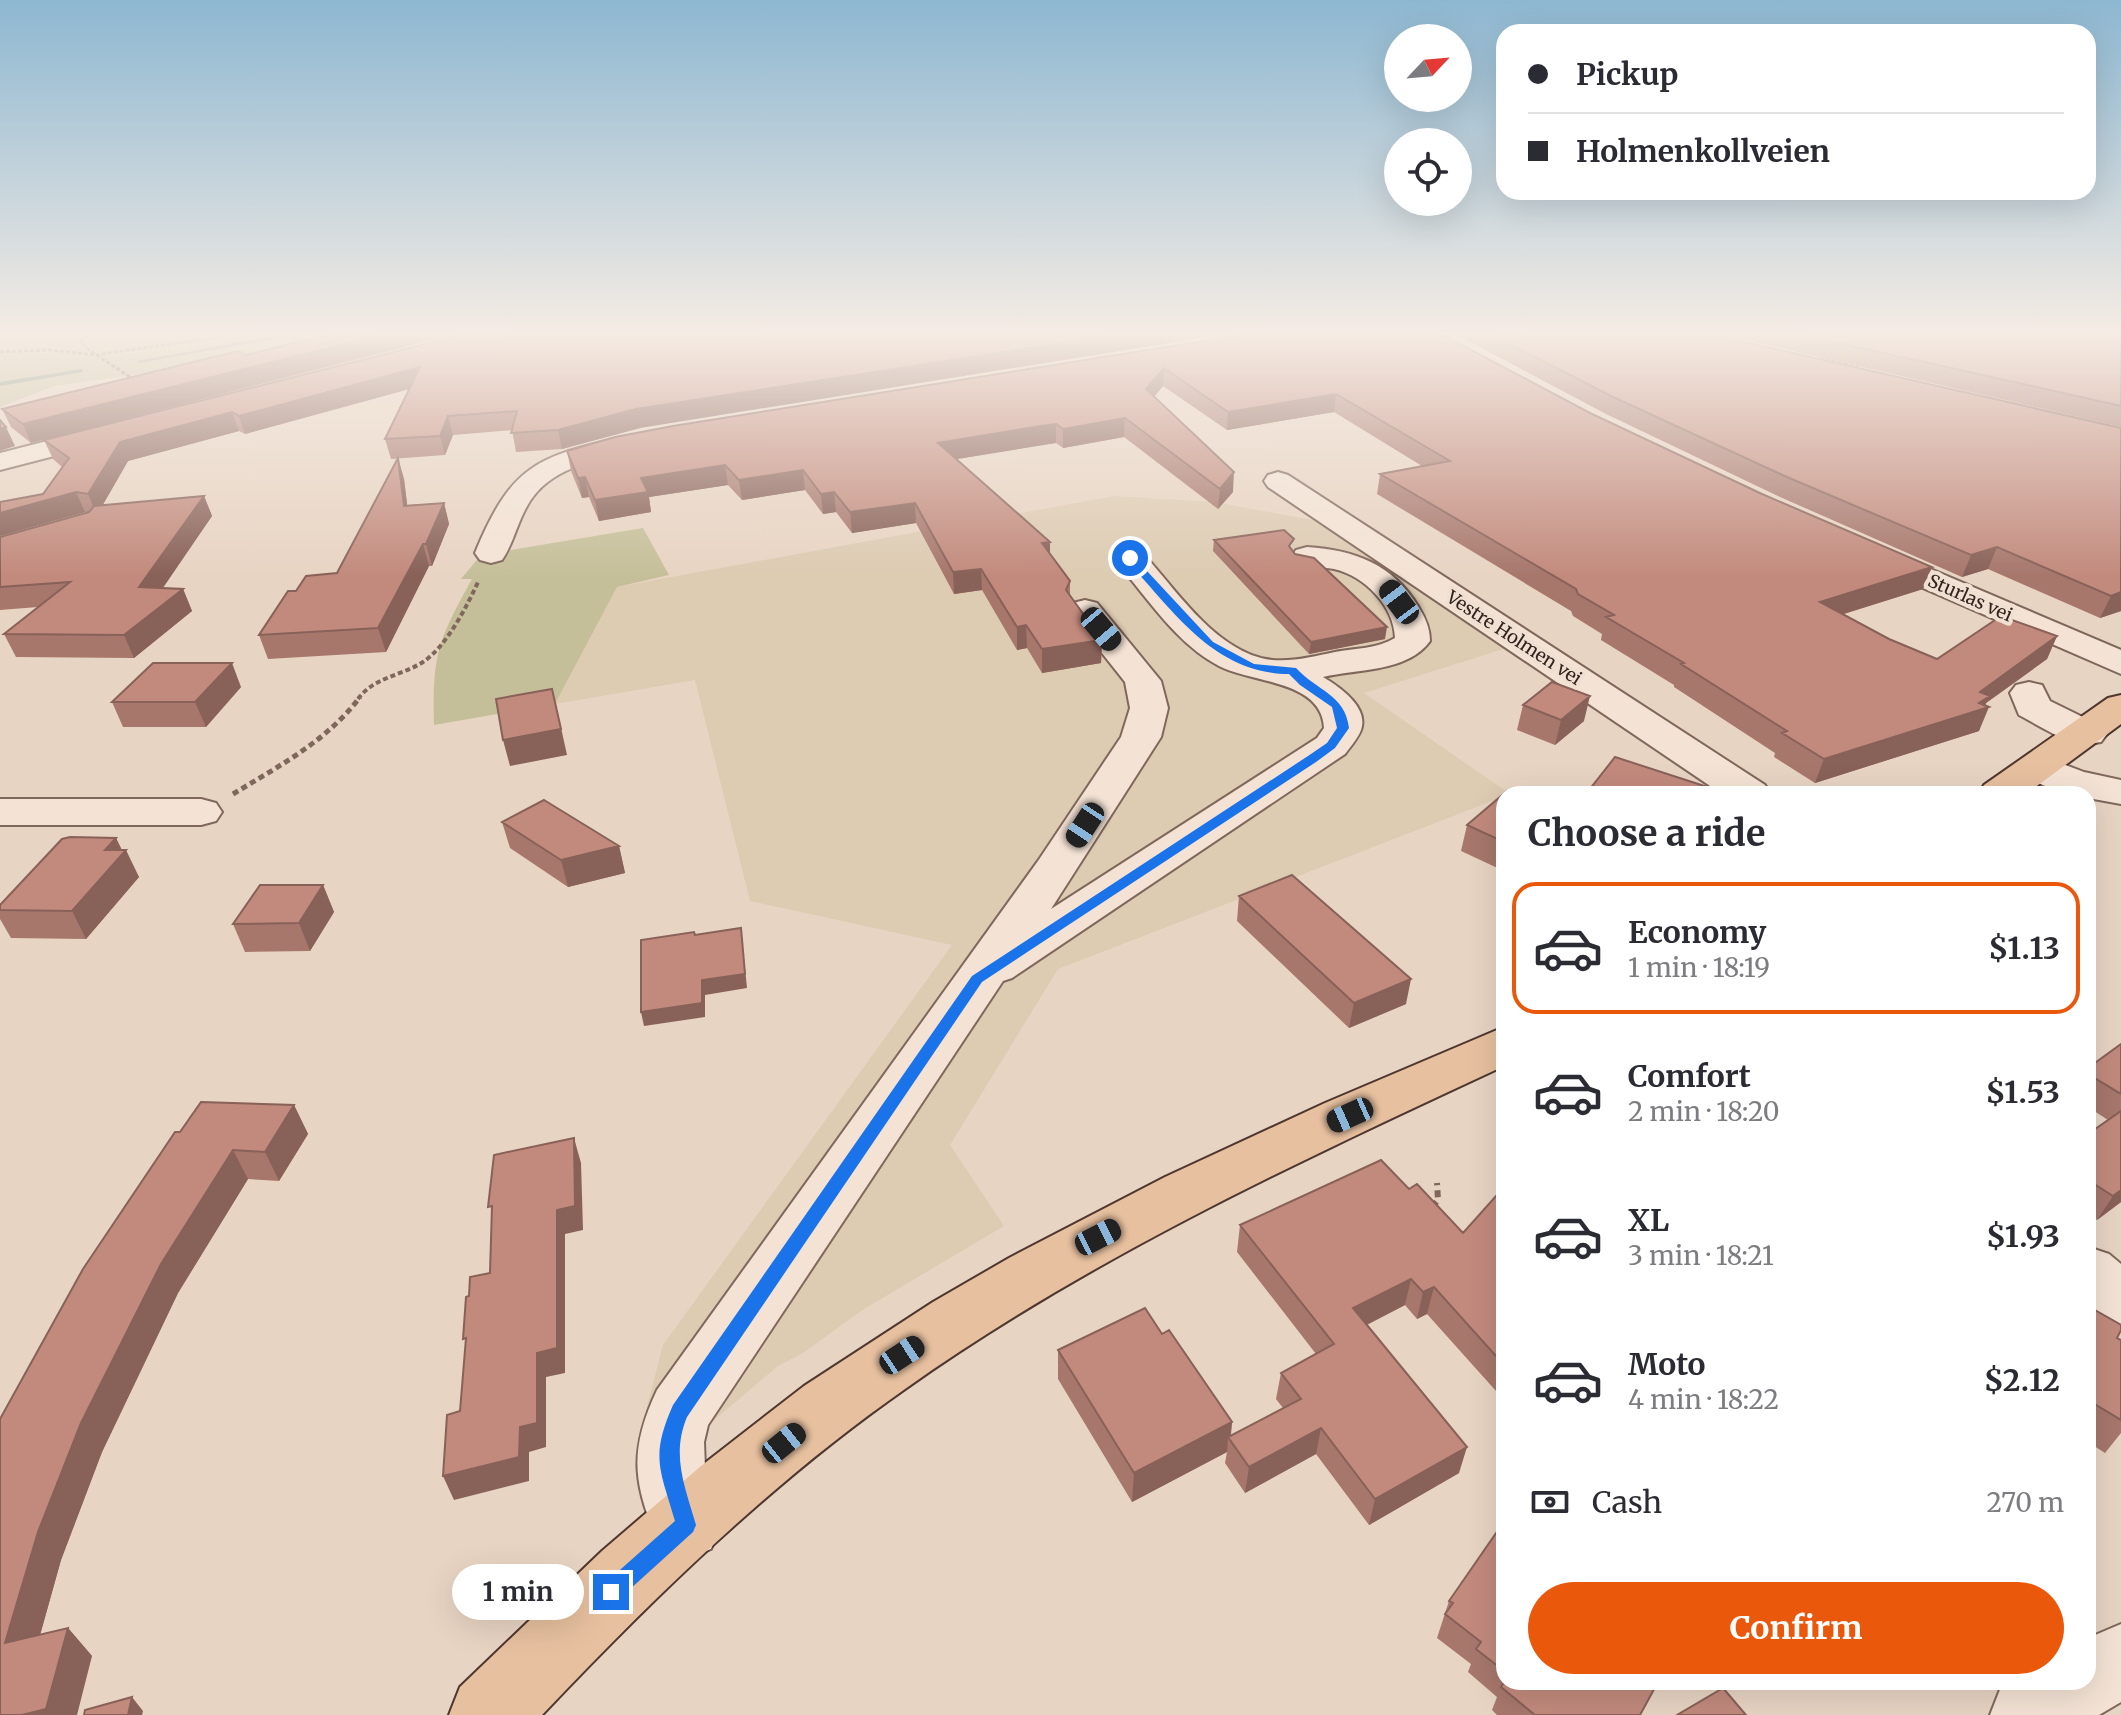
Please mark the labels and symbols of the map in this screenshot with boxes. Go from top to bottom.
north arrow [1384,24,1472,112]
route start [1112,540,1148,576]
street label: Sturlas vei [1924,569,2016,626]
car [1375,576,1423,628]
street label: Vestre Holmen vei [1441,585,1586,690]
car [1076,603,1126,655]
car [1062,798,1108,852]
car [1323,1094,1377,1136]
car [1071,1215,1125,1259]
car [875,1332,929,1378]
car [758,1419,810,1467]
callout: 1 min [451,1564,583,1620]
route end [593,1574,629,1610]

